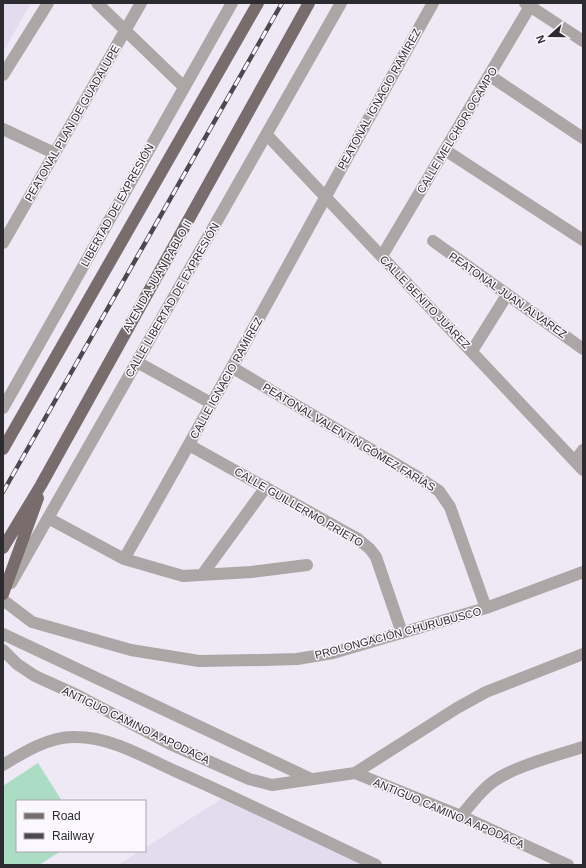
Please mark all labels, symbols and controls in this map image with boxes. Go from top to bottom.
north arrow [530,16,570,56]
street label: PEATONAL IGNACIO RAMÍREZ [335,26,423,172]
text: N [534,34,548,45]
street label: PEATONAL PLAN DE GUADALUPE [22,43,122,203]
street label: CALLE MELCHOR OCAMPO [415,64,500,195]
street label: LIBERTAD DE EXPRESIÓN [78,142,156,268]
street label: AVENIDA JUAN PABLO II [120,218,194,334]
street label: CALLE LIBERTAD DE EXPRESIÓN [123,221,221,379]
street label: PEATONAL JUAN ÁLVAREZ [447,250,569,340]
street label: CALLE BENITO JUÁREZ [377,253,473,351]
street label: CALLE IGNACIO RAMÍREZ [188,315,265,441]
street label: PEATONAL VALENTÍN GÓMEZ FARÍAS [261,381,437,493]
street label: CALLE GUILLERMO PRIETO [233,465,366,549]
street label: PROLONGACIÓN CHURUBUSCO [313,605,483,661]
street label: ANTIGUO CAMINO A APODACA [60,684,212,766]
street label: ANTIGUO CAMINO A APODACA [372,776,527,851]
legend [16,800,146,852]
text: Road [52,809,81,823]
text: Railway [52,829,94,843]

